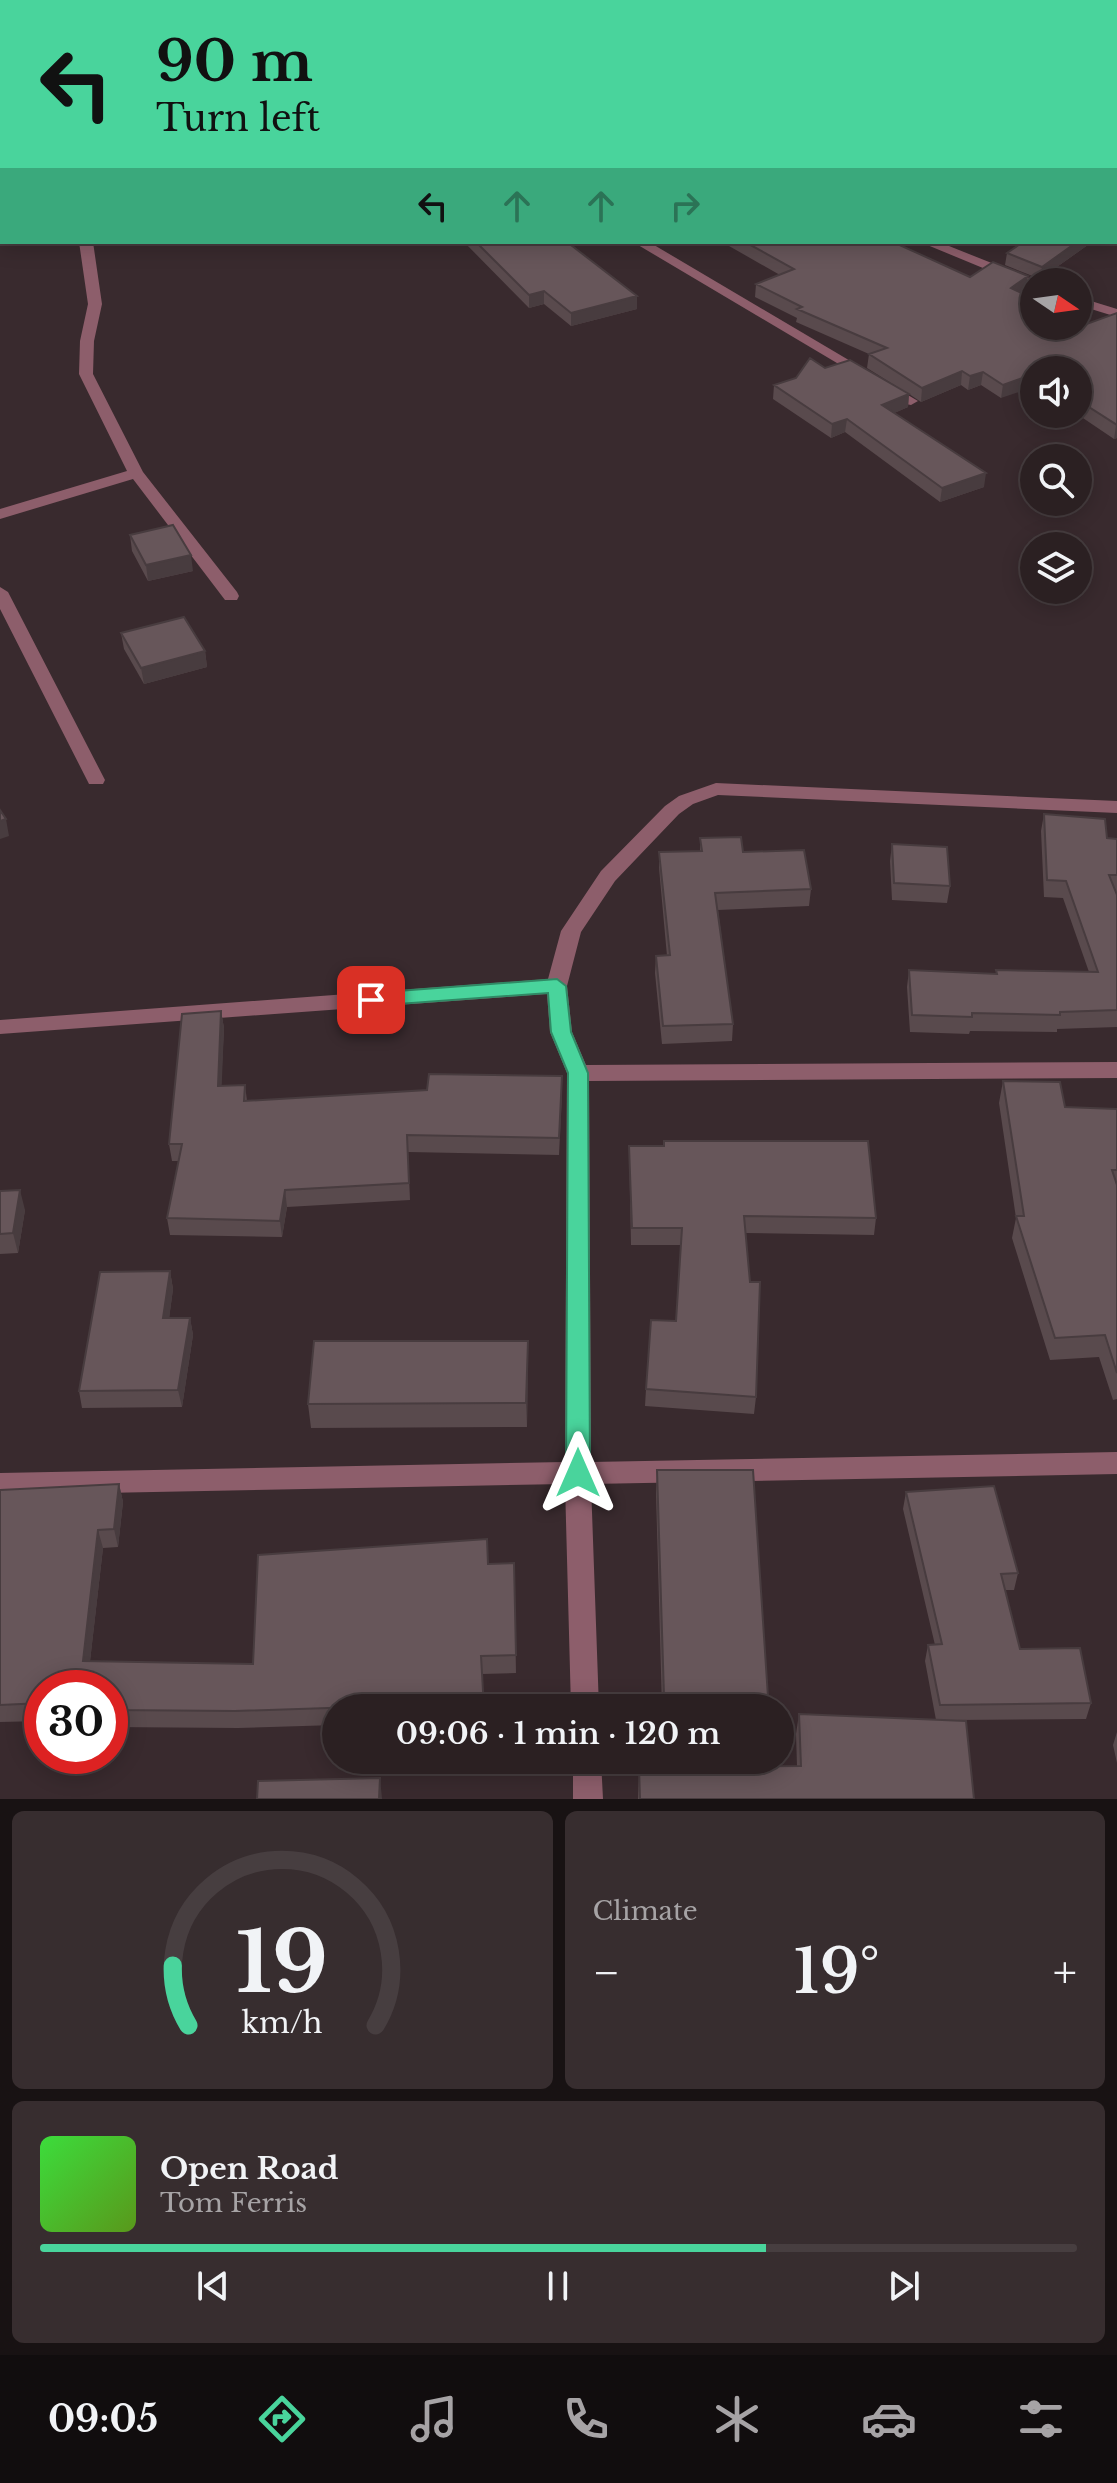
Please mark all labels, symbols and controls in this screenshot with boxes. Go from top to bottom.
text: 90 m [156,27,313,96]
icon: left [24,32,128,136]
text: Turn left [156,96,320,141]
icon: left [411,184,455,228]
icon: ahead [495,184,539,228]
icon: ahead [579,184,623,228]
icon: right [663,184,707,228]
north arrow [1020,268,1092,340]
map controls [1020,268,1092,604]
button: sound [1020,356,1092,428]
button: search [1020,444,1092,516]
button: layers [1020,532,1092,604]
pin [337,966,405,1034]
icon: arrive [349,978,393,1022]
position arrow [536,1431,620,1515]
speed limit sign: 30 [24,1670,128,1774]
text: 09:06 · 1 min · 120 m [396,1715,720,1752]
text: Climate [593,1895,698,1927]
text: 19 [236,1911,328,2014]
text: 19° [793,1935,880,2009]
text: − [593,1945,620,2000]
text: + [1053,1945,1077,2000]
text: km/h [242,2005,323,2041]
text: Open Road [160,2150,339,2187]
text: Tom Ferris [160,2187,307,2219]
icon: previous [191,2264,235,2308]
icon: pause [536,2264,580,2308]
icon: next [882,2264,926,2308]
icon: directions [254,2391,310,2447]
icon: music [406,2391,462,2447]
icon: phone [558,2391,614,2447]
icon: climate [709,2391,765,2447]
icon: car [861,2391,917,2447]
icon: filters [1013,2391,1069,2447]
text: 09:05 [48,2397,158,2442]

